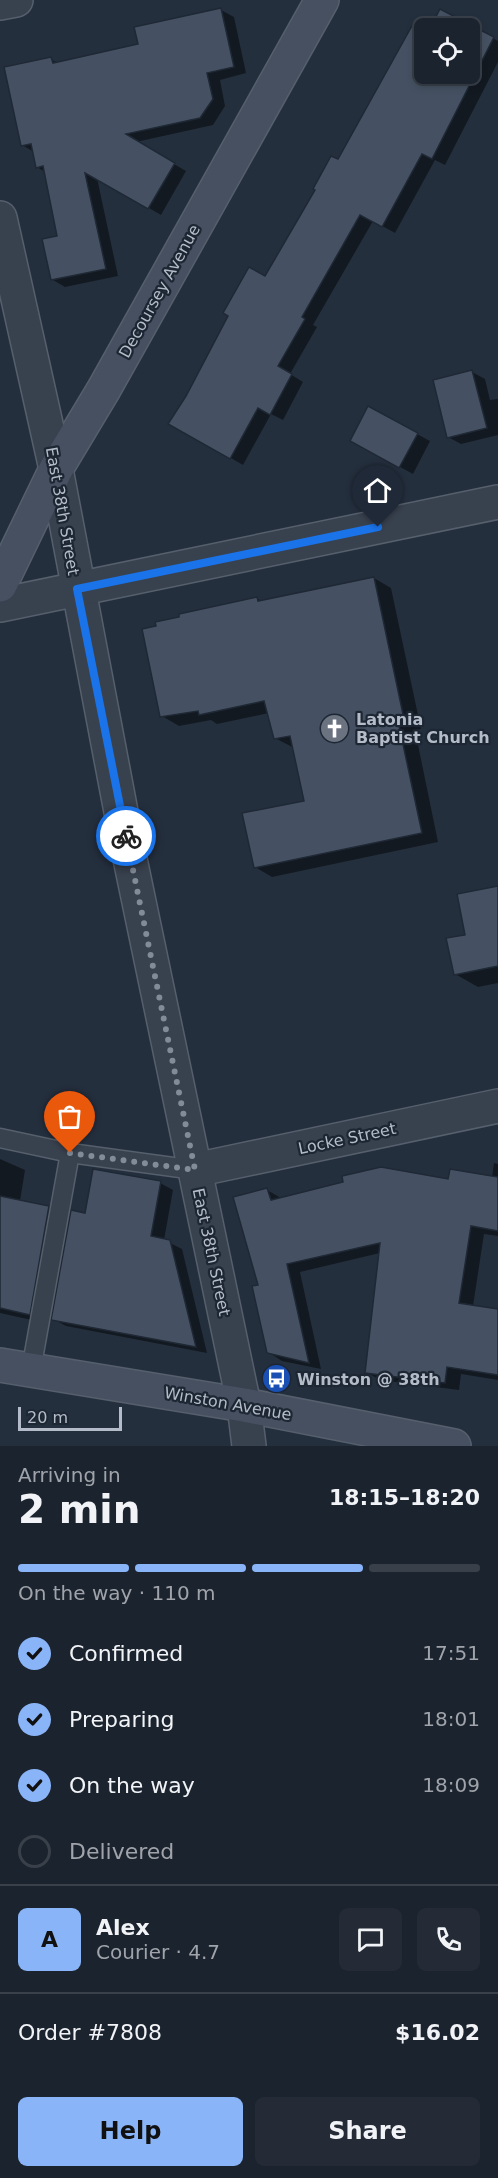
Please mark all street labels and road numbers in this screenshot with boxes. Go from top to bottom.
street label: Decoursey Avenue [115,221,204,361]
street label: East 38th Street [42,445,83,577]
street label: Locke Street [296,1119,398,1158]
street label: East 38th Street [189,1187,234,1318]
street label: Winston Avenue [163,1383,293,1424]

